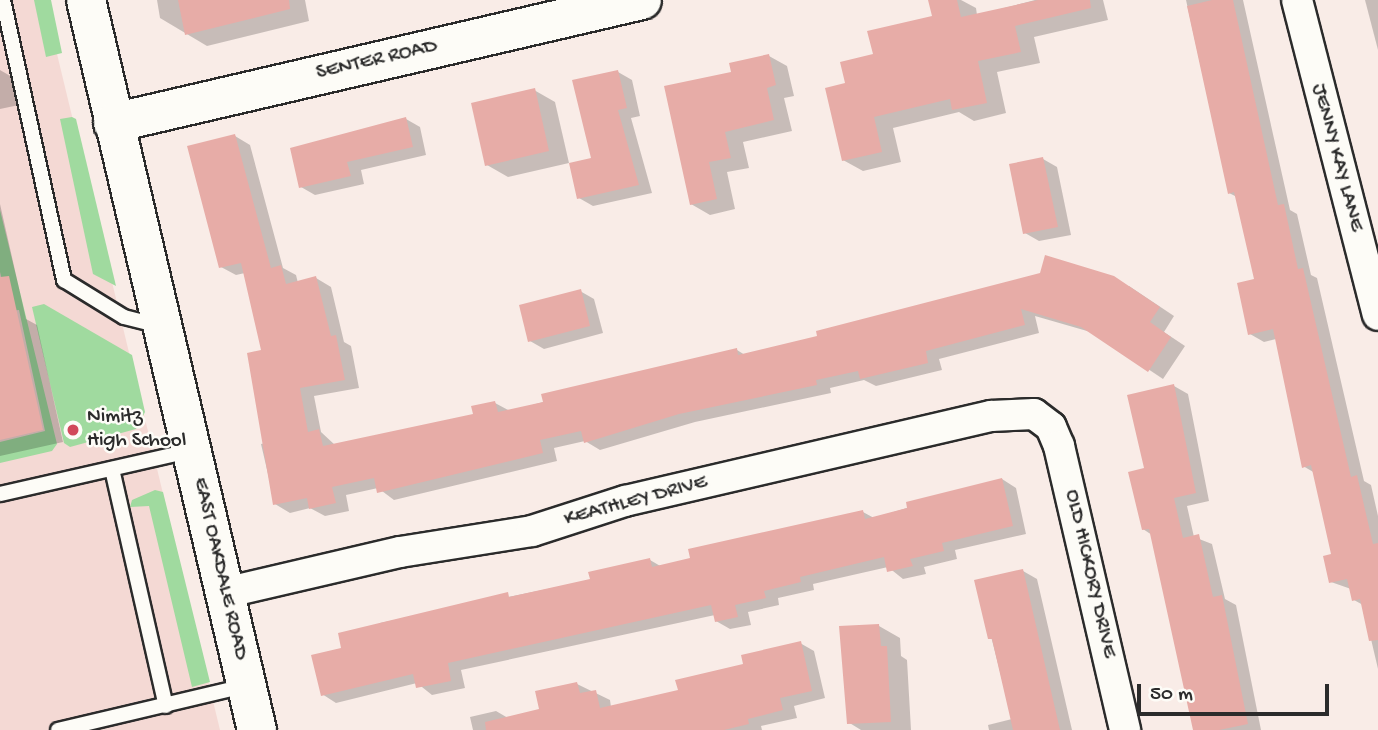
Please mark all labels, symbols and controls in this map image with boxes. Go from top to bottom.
street label: SENTER ROAD [314,35,440,87]
street label: JENNY KAY LANE [1304,81,1368,235]
place label: Nimitz High School [87,405,186,455]
marker: Nimitz High School [65,422,81,438]
street label: KEATHLEY DRIVE [562,471,710,533]
street label: EAST OAKDALE ROAD [186,475,252,663]
street label: OLD HICKORY DRIVE [1057,487,1121,661]
scale bar [1140,670,1332,714]
text: 50 m [1150,683,1193,708]

